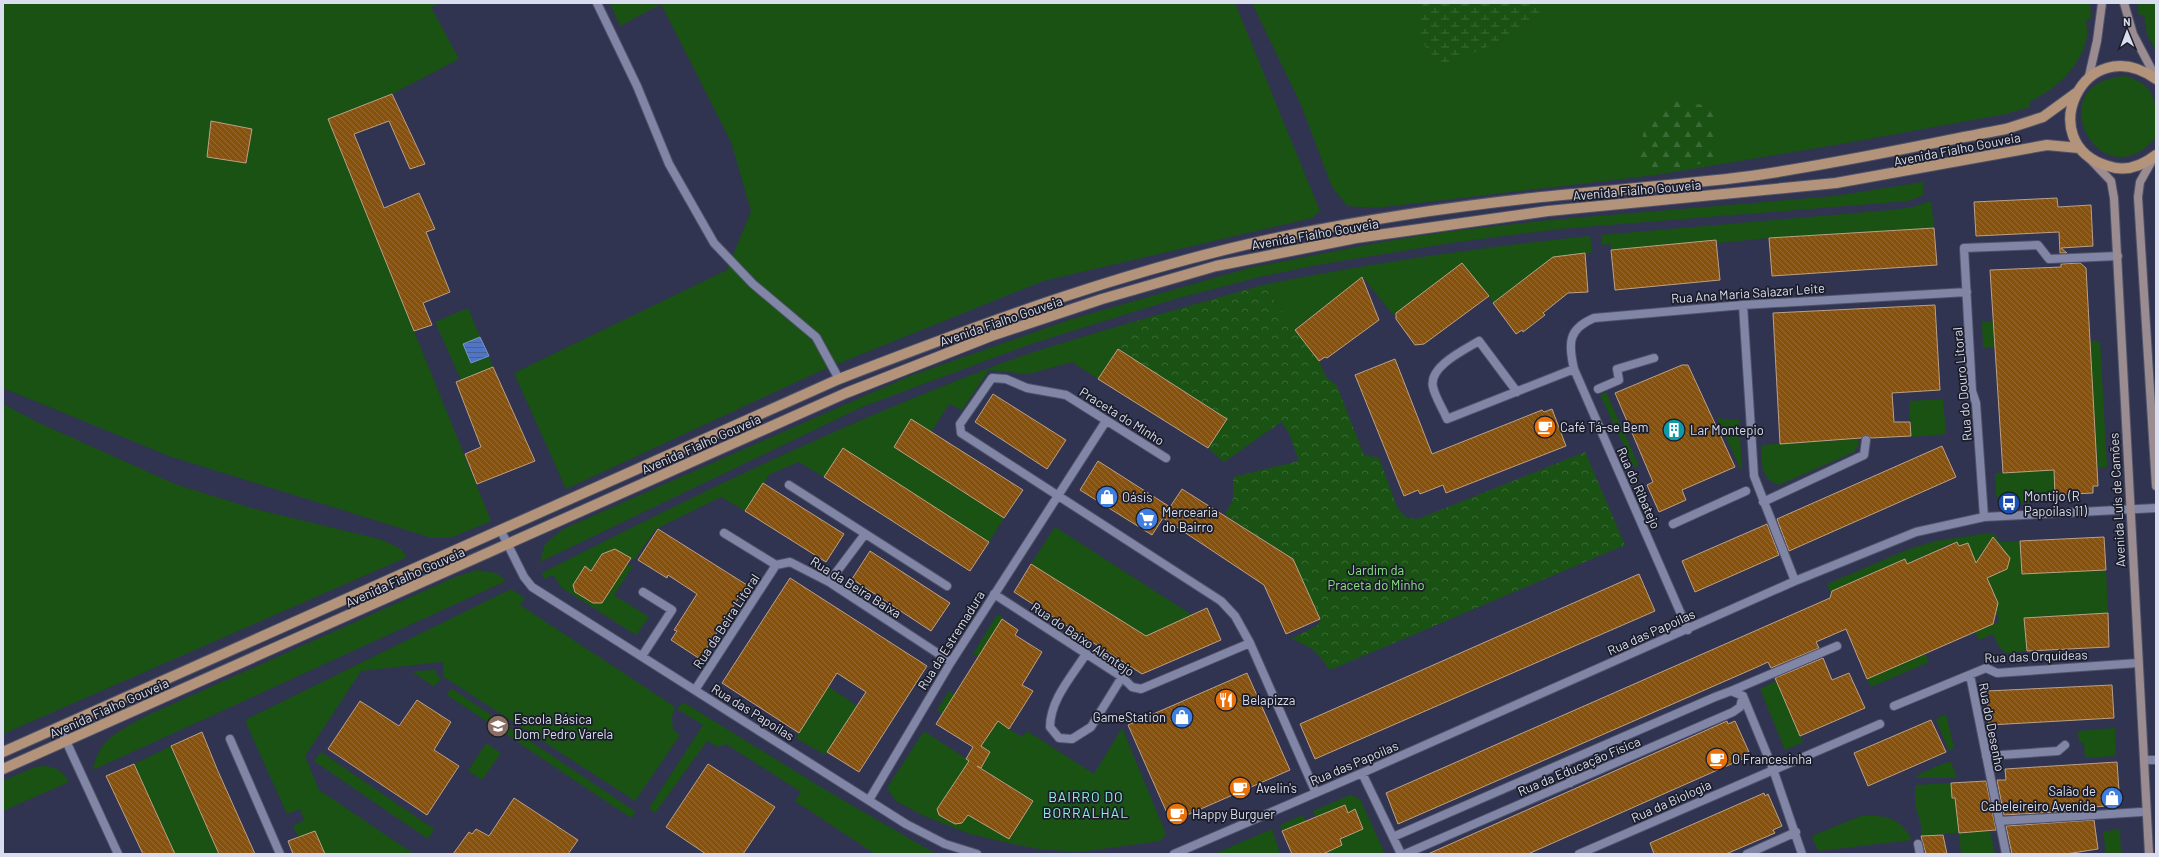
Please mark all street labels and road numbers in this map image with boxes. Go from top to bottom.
street label: Avenida Fialho Gouveia [1892,129,2022,169]
street label: Avenida Fialho Gouveia [1572,176,1702,204]
street label: Avenida Fialho Gouveia [1250,215,1380,253]
street label: Rua Ana Maria Salazar Leite [1671,280,1826,306]
street label: Avenida Fialho Gouveia [937,292,1065,350]
street label: Rua do Douro Litoral [1949,326,1975,442]
street label: Praceta do Minho [1077,384,1167,448]
street label: Avenida Fialho Gouveia [639,410,763,478]
street label: Avenida Luís de Camões [2105,432,2129,568]
street label: Rua do Ribatejo [1614,445,1664,531]
street label: Avenida Fialho Gouveia [343,543,467,611]
street label: Rua da Beira Baixa [808,553,904,621]
street label: Rua da Beira Litoral [689,571,763,671]
street label: Rua da Estremadura [914,588,988,692]
street label: Rua do Baixo Alentejo [1028,598,1138,680]
street label: Rua das Papoilas [1605,605,1697,659]
street label: Rua das Orquídeas [1984,646,2088,666]
street label: Avenida Fialho Gouveia [47,674,171,742]
street label: Rua das Papoilas [709,680,797,744]
street label: Rua do Desenho [1976,681,2008,773]
street label: Rua da Educação Física [1515,733,1643,799]
street label: Rua das Papoilas [1307,737,1401,789]
street label: Rua da Biologia [1628,776,1714,826]

